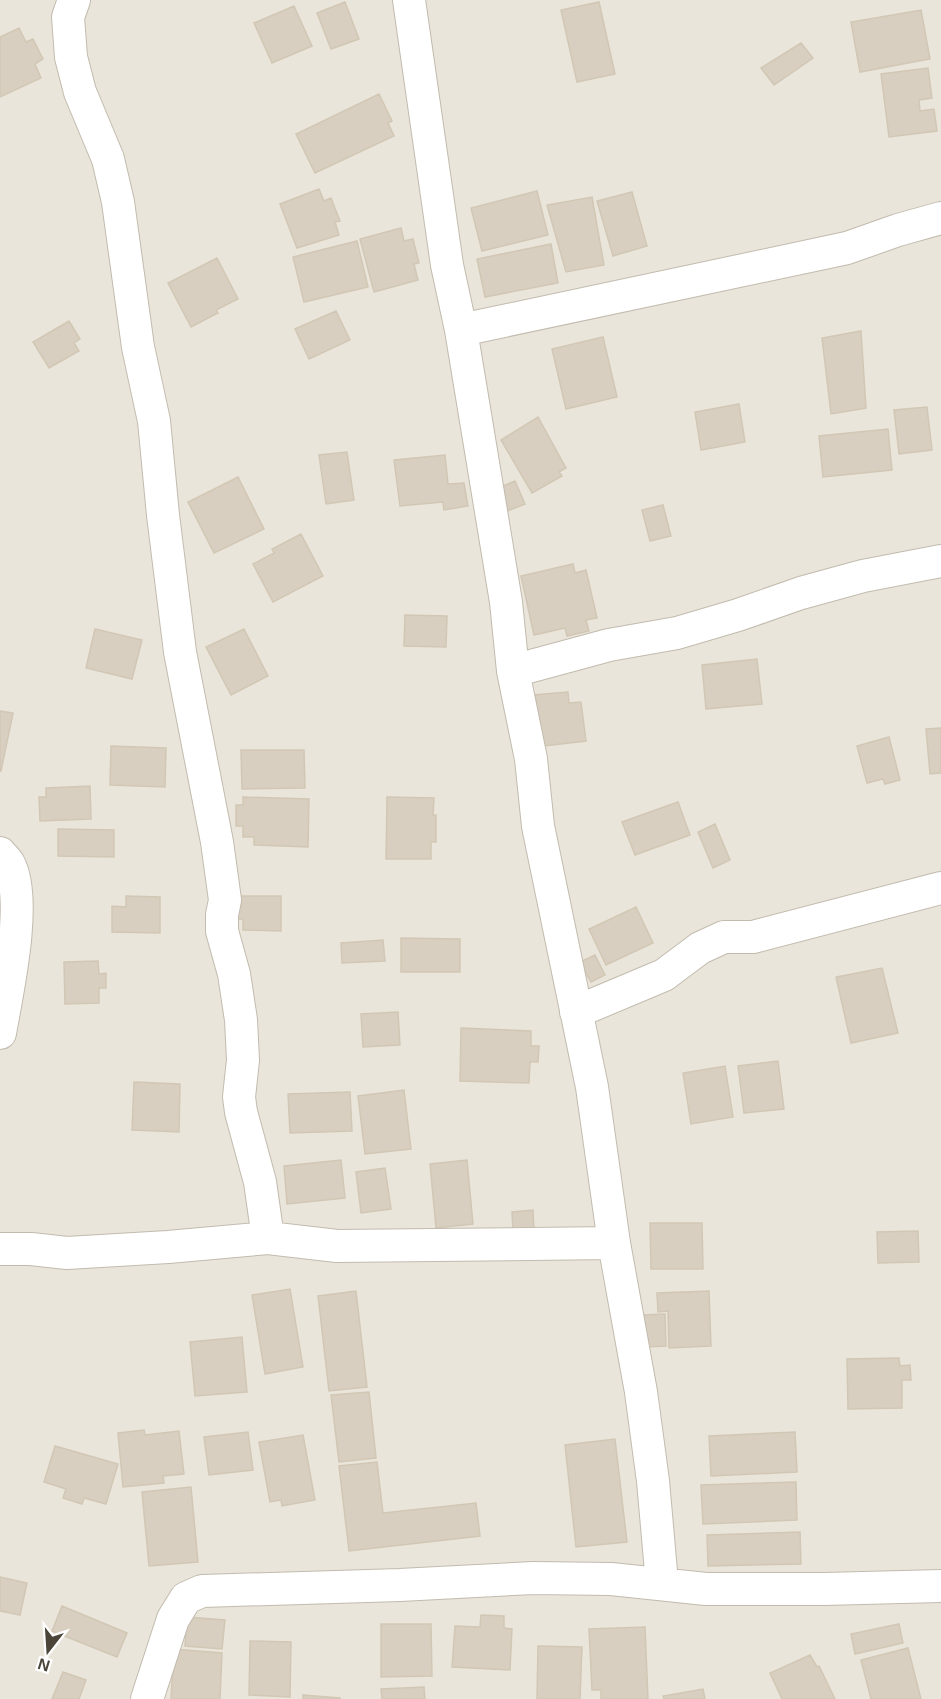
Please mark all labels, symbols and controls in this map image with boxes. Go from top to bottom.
north arrow [18,1621,78,1681]
text: N [36,1655,52,1675]

